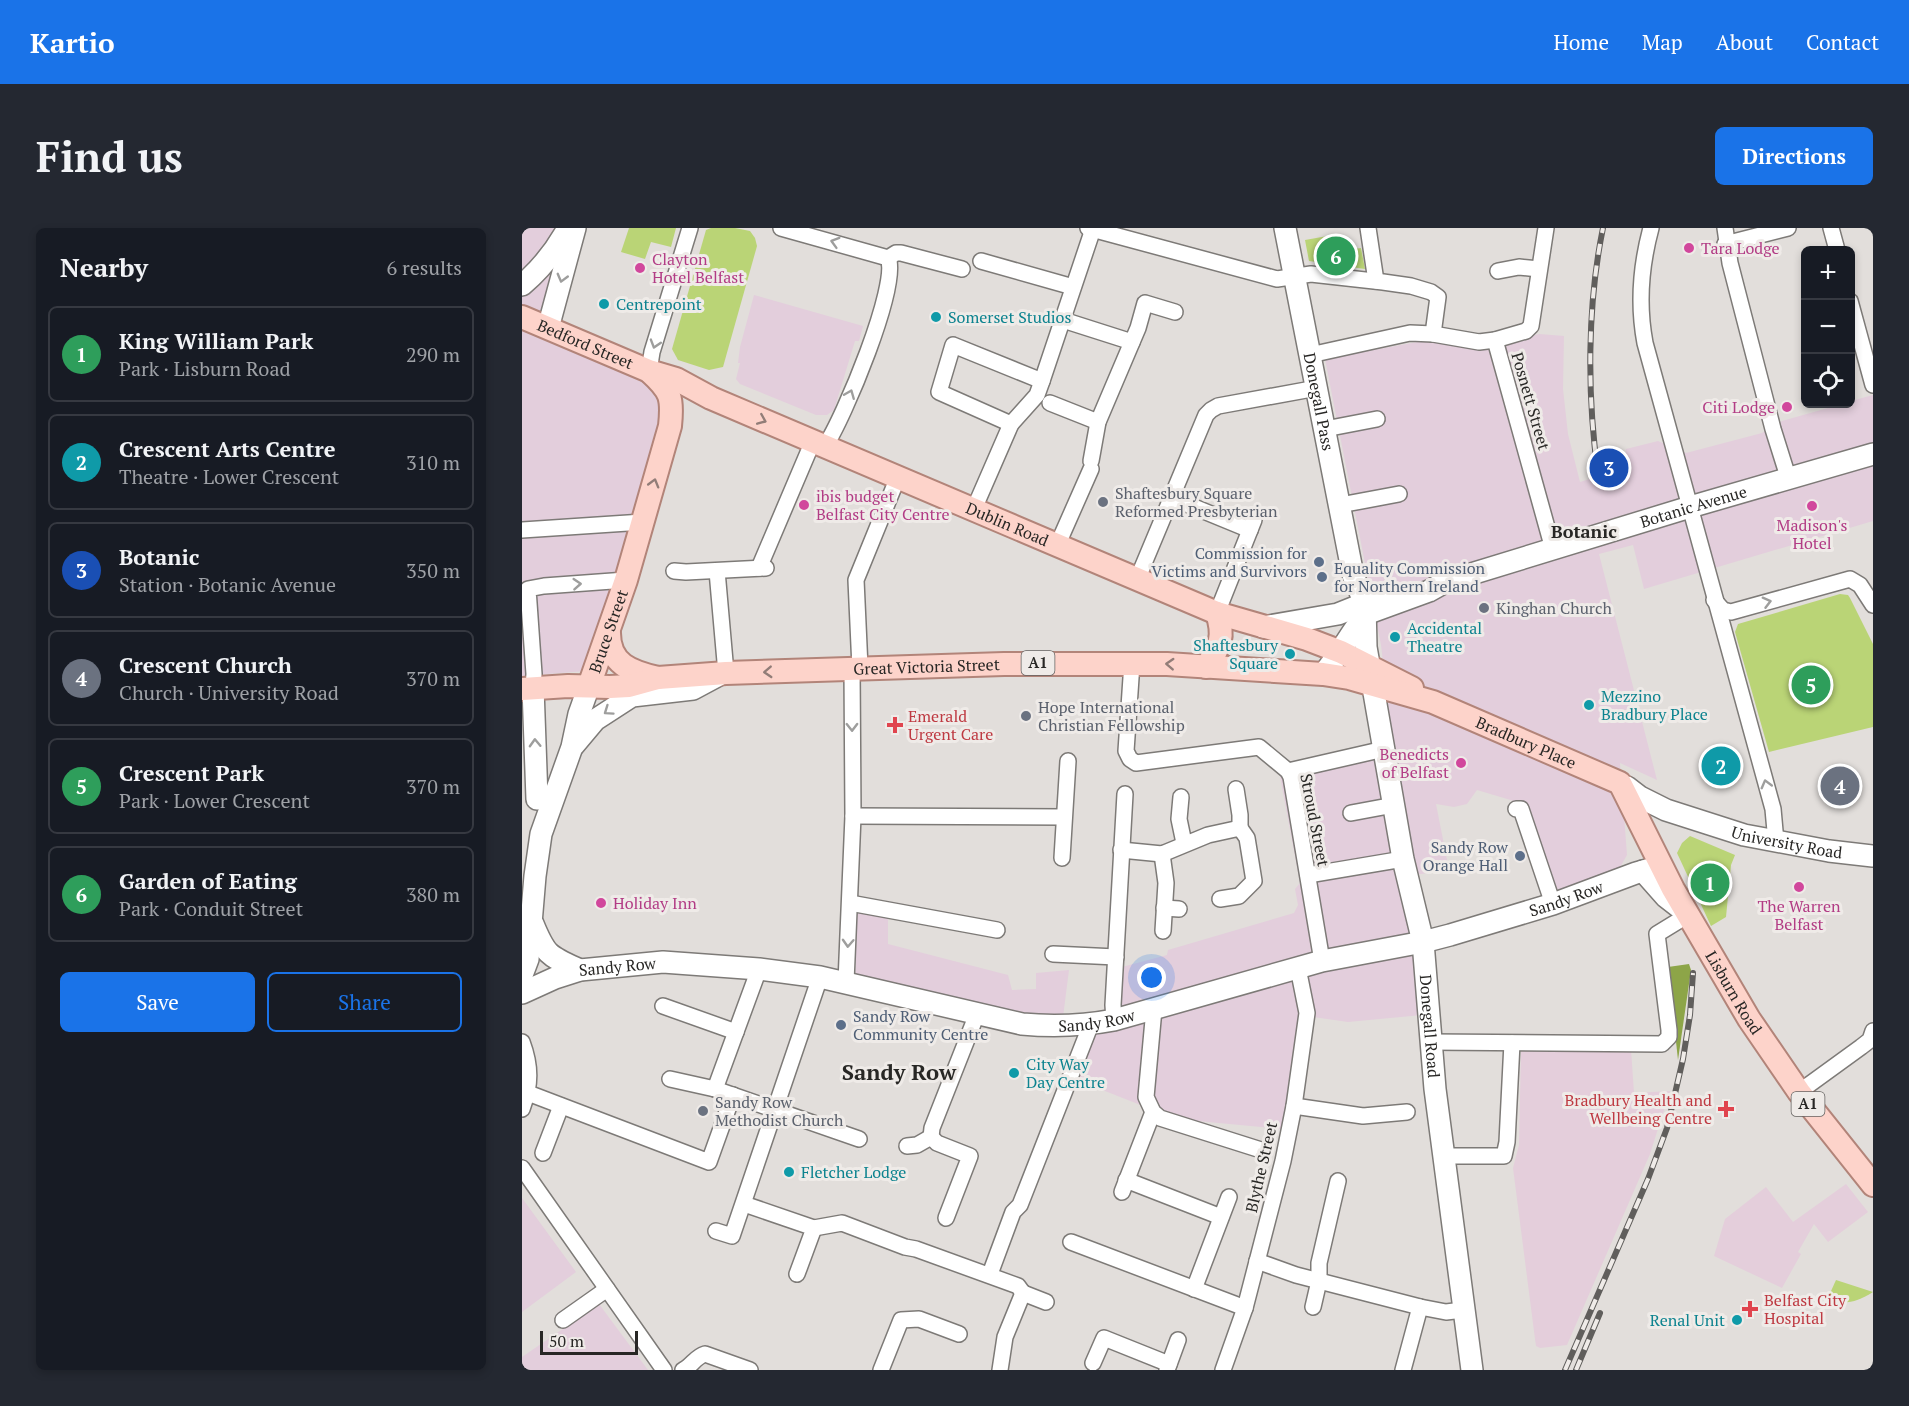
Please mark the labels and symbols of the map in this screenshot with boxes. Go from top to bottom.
pin: 6 [1316,234,1356,279]
one-way arrow [830,237,840,250]
place label: Tara Lodge [1701,237,1780,259]
marker: Tara Lodge [1682,241,1696,255]
place label: Clayton Hotel Belfast [652,248,744,288]
marker: Clayton Hotel Belfast [633,261,647,275]
one-way arrow [557,272,569,283]
place label: Centrepoint [616,293,702,315]
marker: Centrepoint [597,297,611,311]
place label: Somerset Studios [948,306,1071,328]
marker: Somerset Studios [929,310,943,324]
street label: Bedford Street [534,314,637,374]
one-way arrow [650,338,662,349]
street label: Posnett Street [1507,350,1555,453]
street label: Donegall Pass [1299,351,1339,453]
one-way arrow [843,389,855,400]
place label: Citi Lodge [1702,396,1775,418]
marker: Citi Lodge [1780,400,1794,414]
one-way arrow [756,412,767,424]
pin: 3 [1590,446,1628,490]
one-way arrow [647,478,659,489]
street label: Botanic Avenue [1637,480,1749,533]
place label: Shaftesbury Square Reformed Presbyterian [1115,482,1278,522]
place label: ibis budget Belfast City Centre [816,485,950,525]
marker: Shaftesbury Square Reformed Presbyterian [1096,495,1110,509]
street label: Dublin Road [963,497,1052,551]
marker: ibis budget Belfast City Centre [797,498,811,512]
marker: Madison's Hotel [1805,499,1819,513]
place label: Madison's Hotel [1777,514,1848,554]
district label: Botanic [1551,519,1617,543]
place label: Commission for Victims and Survivors [1151,542,1308,582]
marker: Commission for Victims and Survivors [1312,555,1326,569]
place label: Equality Commission for Northern Ireland [1334,557,1486,597]
marker: Equality Commission for Northern Ireland [1315,570,1329,584]
one-way arrow [573,577,582,590]
street label: Bruce Street [583,586,633,676]
place label: Kinghan Church [1496,597,1612,619]
one-way arrow [1761,597,1772,609]
marker: Kinghan Church [1477,601,1491,615]
place label: Accidental Theatre [1407,617,1482,657]
marker: Accidental Theatre [1388,630,1402,644]
place label: Shaftesbury Square [1193,634,1279,674]
marker: Shaftesbury Square [1283,647,1297,661]
road number: A1 [1022,651,1054,675]
street label: Great Victoria Street [853,653,1000,680]
one-way arrow [1165,657,1174,670]
pin: 5 [1792,662,1830,708]
one-way arrow [763,665,772,678]
place label: Mezzino Bradbury Place [1601,685,1708,725]
place label: Hope International Christian Fellowship [1038,696,1185,736]
marker: Mezzino Bradbury Place [1582,698,1596,712]
one-way arrow [604,704,615,715]
place label: Emerald Urgent Care [908,705,993,745]
marker: Hope International Christian Fellowship [1019,709,1033,723]
street label: Bradbury Place [1473,711,1580,774]
marker: Emerald Urgent Care [886,716,904,734]
one-way arrow [846,722,858,731]
one-way arrow [528,739,541,748]
place label: Benedicts of Belfast [1380,743,1449,783]
pin: 2 [1702,744,1740,788]
marker: Benedicts of Belfast [1454,756,1468,770]
pin: 4 [1820,764,1860,808]
street label: Stroud Street [1295,772,1335,868]
one-way arrow [1761,779,1773,790]
street label: University Road [1729,821,1844,863]
place label: Sandy Row Orange Hall [1423,836,1508,876]
marker: Sandy Row Orange Hall [1513,849,1527,863]
pin: 1 [1690,860,1730,906]
street label: Sandy Row [1526,875,1607,922]
marker: The Warren Belfast [1792,880,1806,894]
place label: Holiday Inn [613,892,697,914]
place label: The Warren Belfast [1757,895,1841,935]
marker: Holiday Inn [594,896,608,910]
one-way arrow [842,938,855,947]
street label: Lisburn Road [1700,947,1767,1039]
street label: Sandy Row [578,952,657,981]
your location [1137,963,1166,992]
street label: Donegall Road [1415,974,1445,1079]
street label: Sandy Row [1058,1004,1138,1037]
place label: Sandy Row Community Centre [853,1005,988,1045]
marker: Sandy Row Community Centre [834,1018,848,1032]
place label: City Way Day Centre [1026,1053,1105,1093]
district label: Sandy Row [842,1057,957,1086]
marker: City Way Day Centre [1007,1066,1021,1080]
place label: Bradbury Health and Wellbeing Centre [1564,1089,1712,1129]
place label: Sandy Row Methodist Church [715,1091,844,1131]
road number: A1 [1792,1092,1824,1116]
marker: Bradbury Health and Wellbeing Centre [1717,1100,1735,1118]
marker: Sandy Row Methodist Church [696,1104,710,1118]
street label: Blythe Street [1240,1119,1282,1215]
place label: Fletcher Lodge [801,1161,906,1183]
marker: Fletcher Lodge [782,1165,796,1179]
place label: Belfast City Hospital [1764,1289,1847,1329]
marker: Belfast City Hospital [1741,1300,1759,1318]
place label: Renal Unit [1650,1309,1725,1331]
marker: Renal Unit [1730,1313,1744,1327]
scale bar [540,1328,638,1356]

